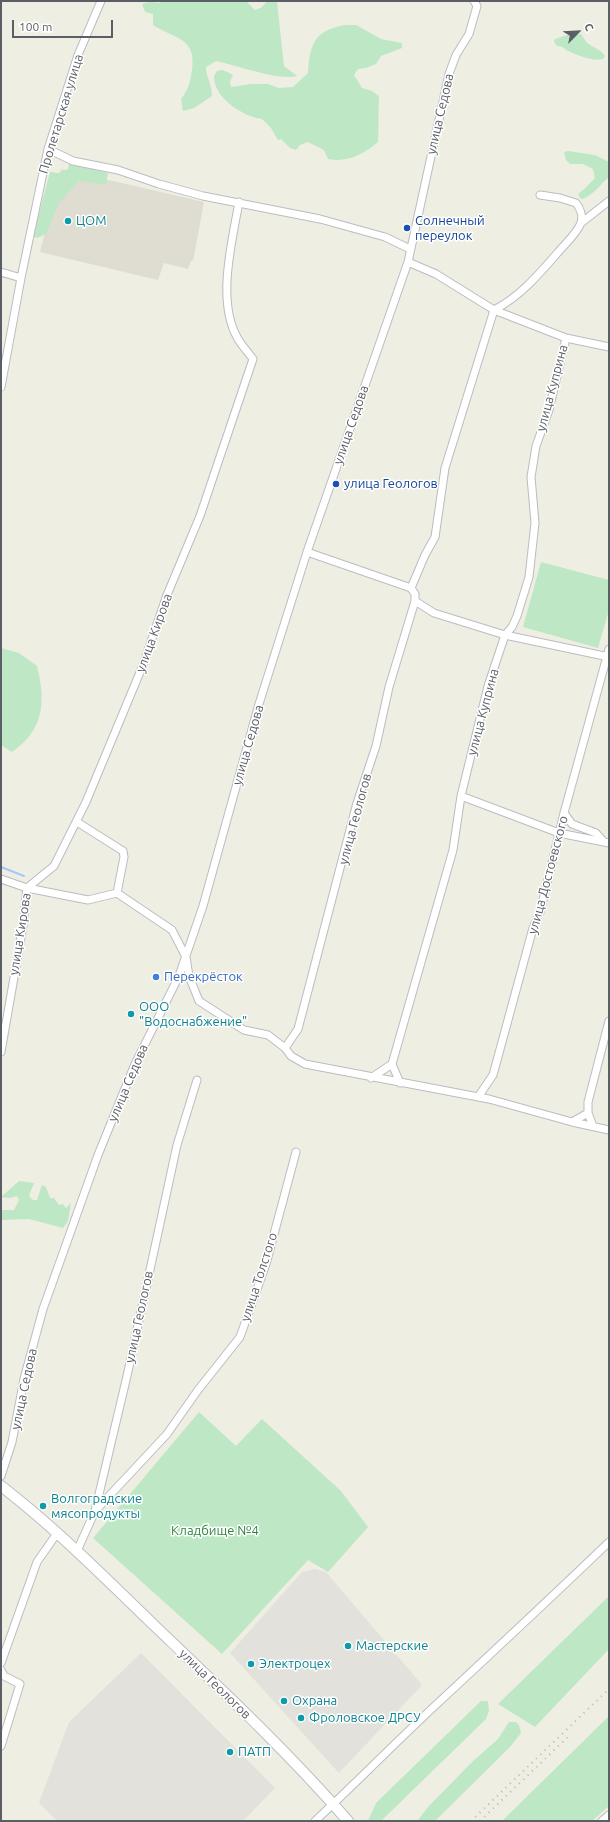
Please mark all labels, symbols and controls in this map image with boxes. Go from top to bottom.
scale bar [14,12,115,38]
north arrow [558,12,598,52]
text: 100 m [19,20,52,33]
text: С [582,21,596,33]
street label: Пролетарская улица [35,52,87,176]
street label: улица Седова [423,72,457,156]
place label: ЦОМ [76,213,106,229]
place label: Солнечный переулок [415,213,485,244]
marker: ЦОМ [63,216,73,226]
marker: Солнечный переулок [402,223,412,233]
street label: улица Куприна [533,343,571,433]
street label: улица Седова [330,383,372,467]
place label: улица Геологов [344,476,438,492]
marker: улица Геологов [331,479,341,489]
street label: улица Кирова [132,591,176,675]
street label: улица Куприна [464,667,502,757]
street label: улица Седова [229,703,267,787]
street label: улица Геологов [335,772,375,866]
street label: улица Достоевского [525,814,571,936]
street label: улица Кирова [6,892,34,976]
place label: Перекрёсток [164,969,243,985]
marker: Перекрёсток [151,972,161,982]
place label: ООО "Водоснабжение" [139,999,247,1030]
marker: ООО "Водоснабжение" [126,1009,136,1019]
street label: улица Седова [105,1042,151,1124]
street label: улица Толстого [237,1230,281,1324]
street label: улица Геологов [122,1270,156,1364]
street label: улица Седова [8,1347,40,1431]
place label: Волгоградские мясопродукты [51,1491,142,1522]
marker: Волгоградские мясопродукты [38,1501,48,1511]
park label: Кладбище №4 [171,1523,259,1539]
place label: Мастерские [356,1638,428,1654]
marker: Мастерские [343,1641,353,1651]
street label: улица Геологов [176,1646,254,1722]
place label: Электроцех [259,1656,331,1672]
marker: Электроцех [246,1659,256,1669]
place label: Охрана [292,1693,337,1709]
marker: Охрана [279,1696,289,1706]
place label: Фроловское ДРСУ [309,1710,420,1726]
marker: Фроловское ДРСУ [296,1713,306,1723]
place label: ПАТП [238,1744,271,1760]
marker: ПАТП [225,1747,235,1757]

